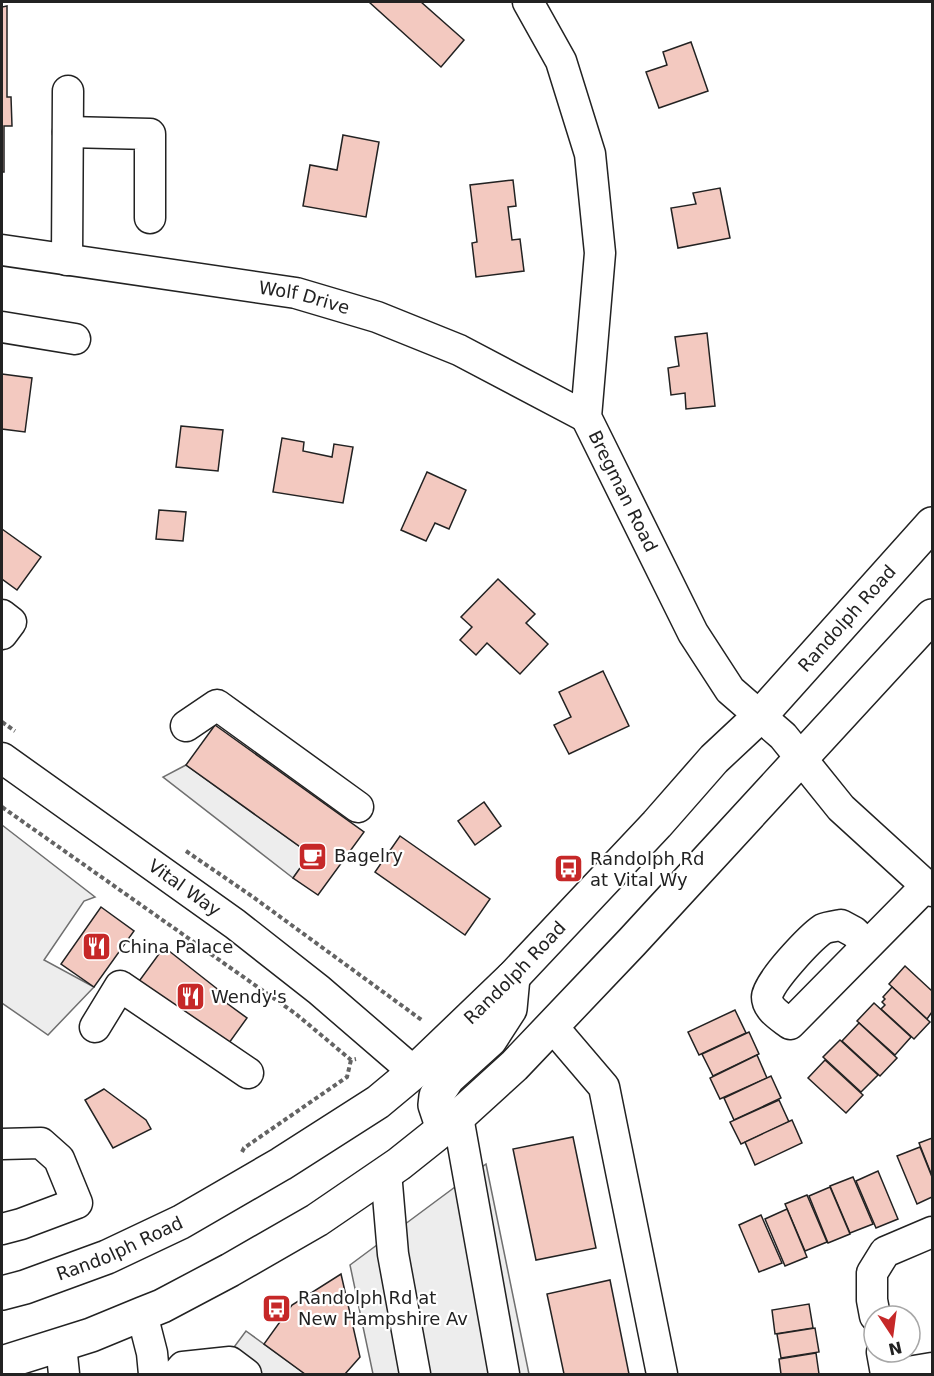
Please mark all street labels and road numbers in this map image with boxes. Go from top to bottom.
street label: Wolf Drive [257,277,352,318]
street label: Bregman Road [584,427,662,555]
street label: Randolph Road [794,561,900,676]
street label: Vital Way [144,855,225,921]
street label: Randolph Road [459,917,570,1028]
street label: Randolph Road [53,1212,186,1285]

